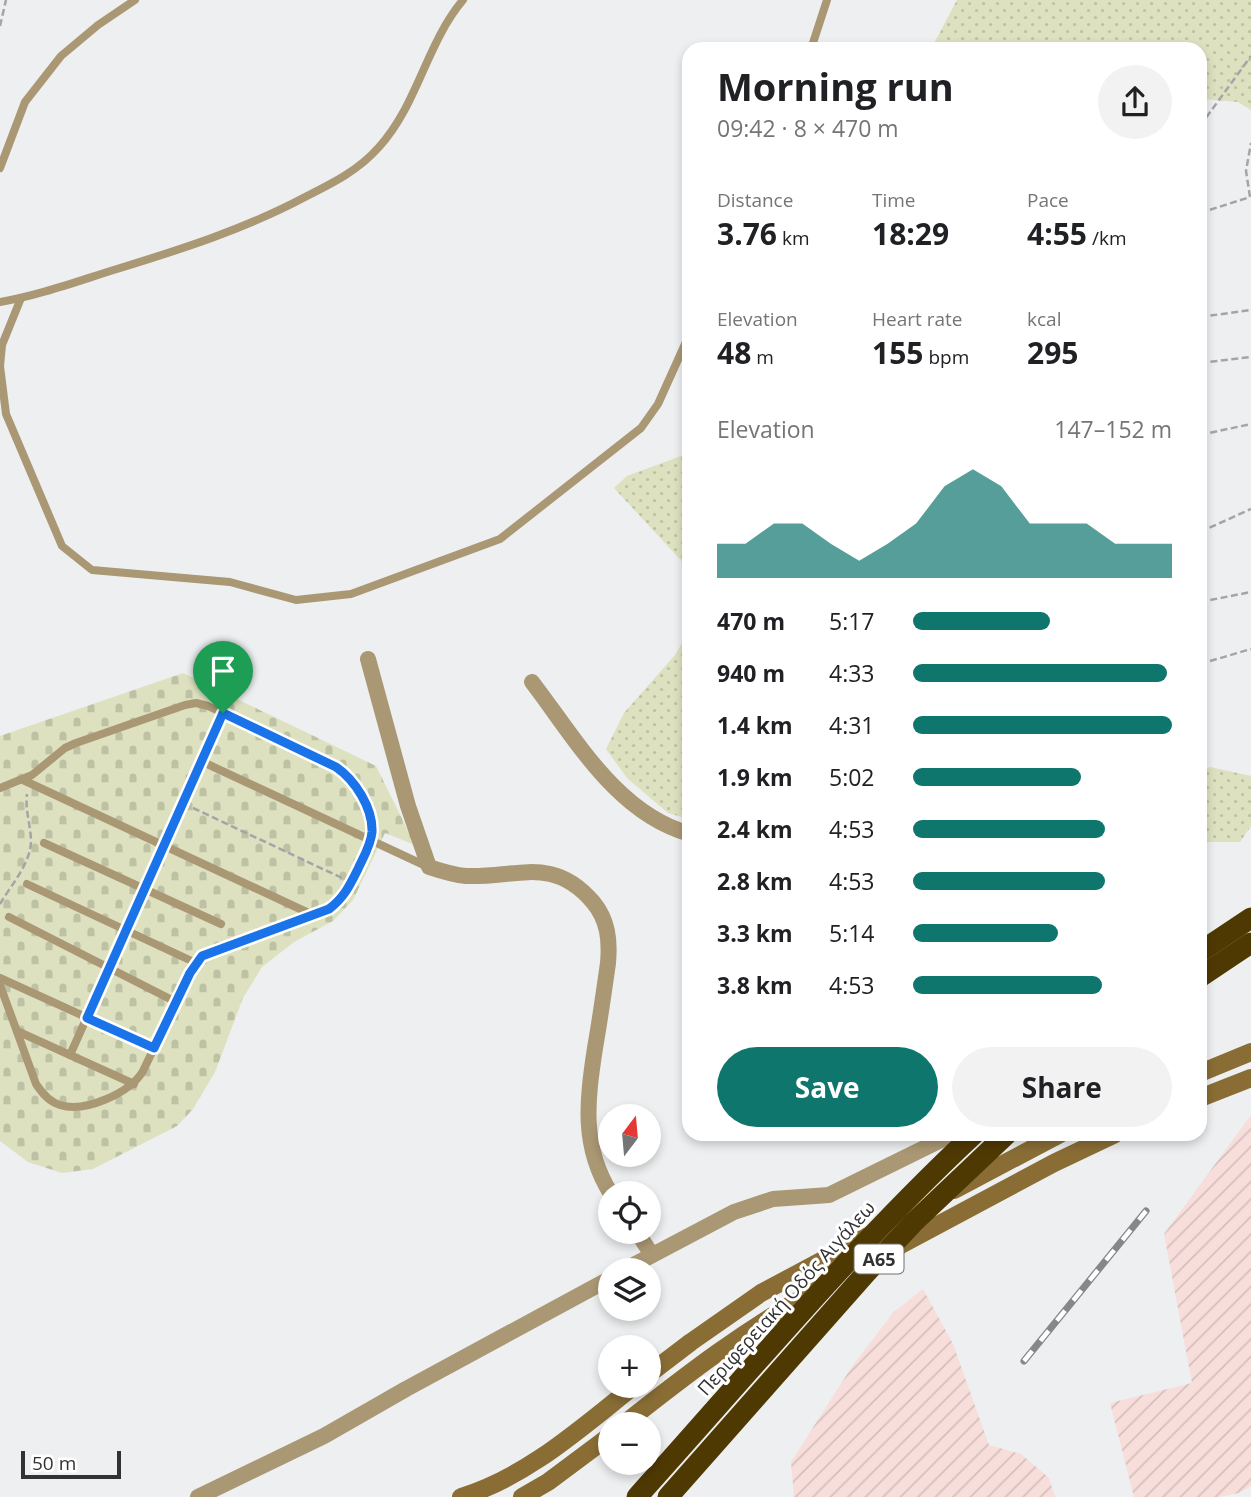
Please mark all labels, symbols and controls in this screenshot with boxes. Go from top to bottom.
text: Morning run [717,60,954,112]
button: share [1098,65,1172,139]
text: 09:42 · 8 × 470 m [717,112,899,144]
text: Distance [717,187,793,213]
text: Time [872,187,916,213]
text: Pace [1027,187,1069,213]
text: 3.76 [717,213,777,254]
text: 18:29 [872,213,949,254]
text: 4:55 [1027,213,1087,254]
text: km [777,225,810,251]
text: /km [1087,225,1127,251]
text: Elevation [717,306,798,332]
text: Heart rate [872,306,962,332]
text: kcal [1027,306,1061,332]
text: 48 [717,332,751,373]
text: 155 [872,332,923,373]
text: 295 [1027,332,1078,373]
text: m [751,344,774,370]
text: bpm [923,344,969,370]
text: Elevation [717,413,815,445]
text: 147–152 m [1054,413,1172,445]
text: 470 m [717,605,785,637]
text: 5:17 [829,605,875,637]
pin [193,641,253,713]
icon: arrive [204,652,242,690]
text: 940 m [717,657,785,689]
text: 4:33 [829,657,875,689]
text: 1.4 km [717,709,793,741]
text: 4:31 [829,709,875,741]
text: 1.9 km [717,761,793,793]
text: 5:02 [829,761,875,793]
text: 2.4 km [717,813,793,845]
text: 4:53 [829,813,875,845]
text: 2.8 km [717,865,793,897]
text: 4:53 [829,865,875,897]
text: 3.3 km [717,917,793,949]
text: 5:14 [829,917,875,949]
text: 3.8 km [717,969,793,1001]
text: 4:53 [829,969,875,1001]
button: Save [717,1047,938,1127]
button: Share [952,1047,1172,1127]
north arrow [598,1104,662,1167]
map controls [598,1104,661,1475]
button: locate [598,1181,661,1244]
street label: Περιφερειακή Οδός Αιγάλεω [691,1195,881,1401]
road number: Α65 [854,1244,903,1274]
button: layers [598,1258,661,1321]
button: + [598,1335,661,1398]
button: − [598,1412,661,1475]
scale bar [21,1448,121,1480]
text: 50 m [32,1450,76,1476]

